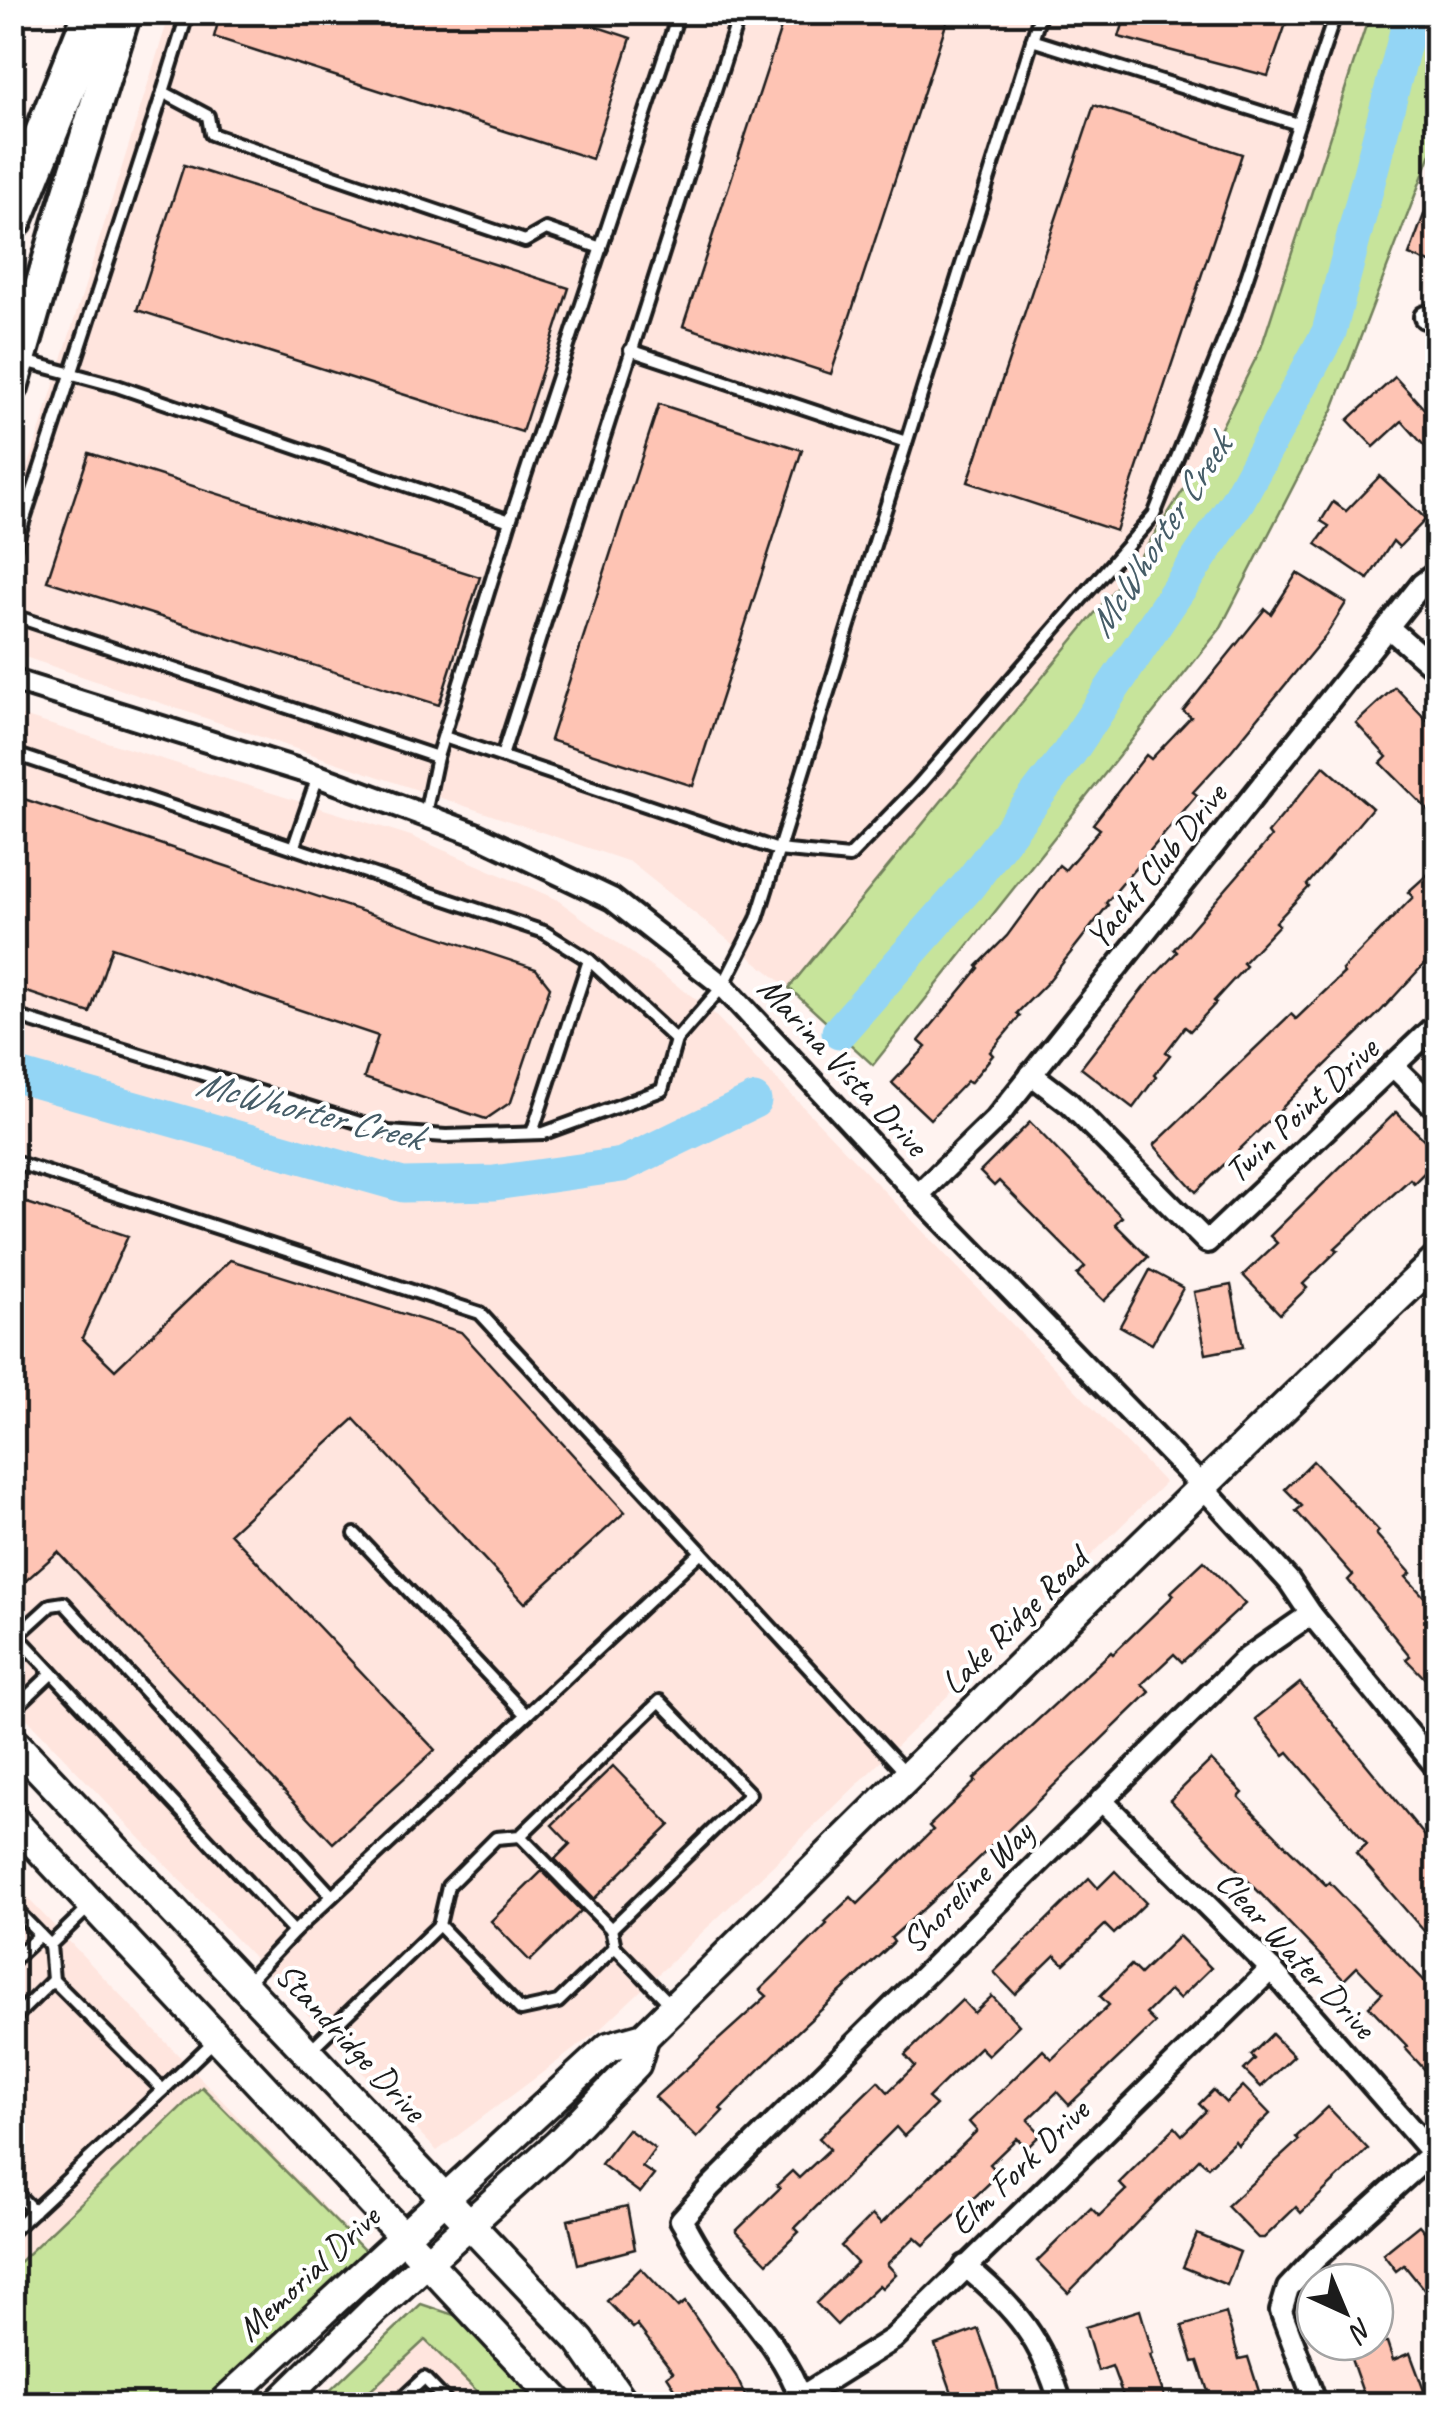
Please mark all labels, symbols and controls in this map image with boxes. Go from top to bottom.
water label: McWhorter Creek [1077,421,1245,645]
street label: Yacht Club Drive [1075,772,1238,958]
street label: Marina Vista Drive [748,966,940,1167]
street label: Twin Point Drive [1214,1025,1389,1193]
water label: McWhorter Creek [191,1059,432,1162]
street label: Lake Ridge Road [931,1534,1101,1704]
street label: Shoreline Way [891,1810,1044,1963]
street label: Clear Water Drive [1206,1860,1388,2050]
street label: Standridge Drive [266,1953,438,2133]
street label: Elm Fork Drive [939,2087,1101,2245]
street label: Memorial Drive [227,2193,391,2351]
north arrow [1295,2262,1395,2362]
text: N [1340,2311,1380,2351]

